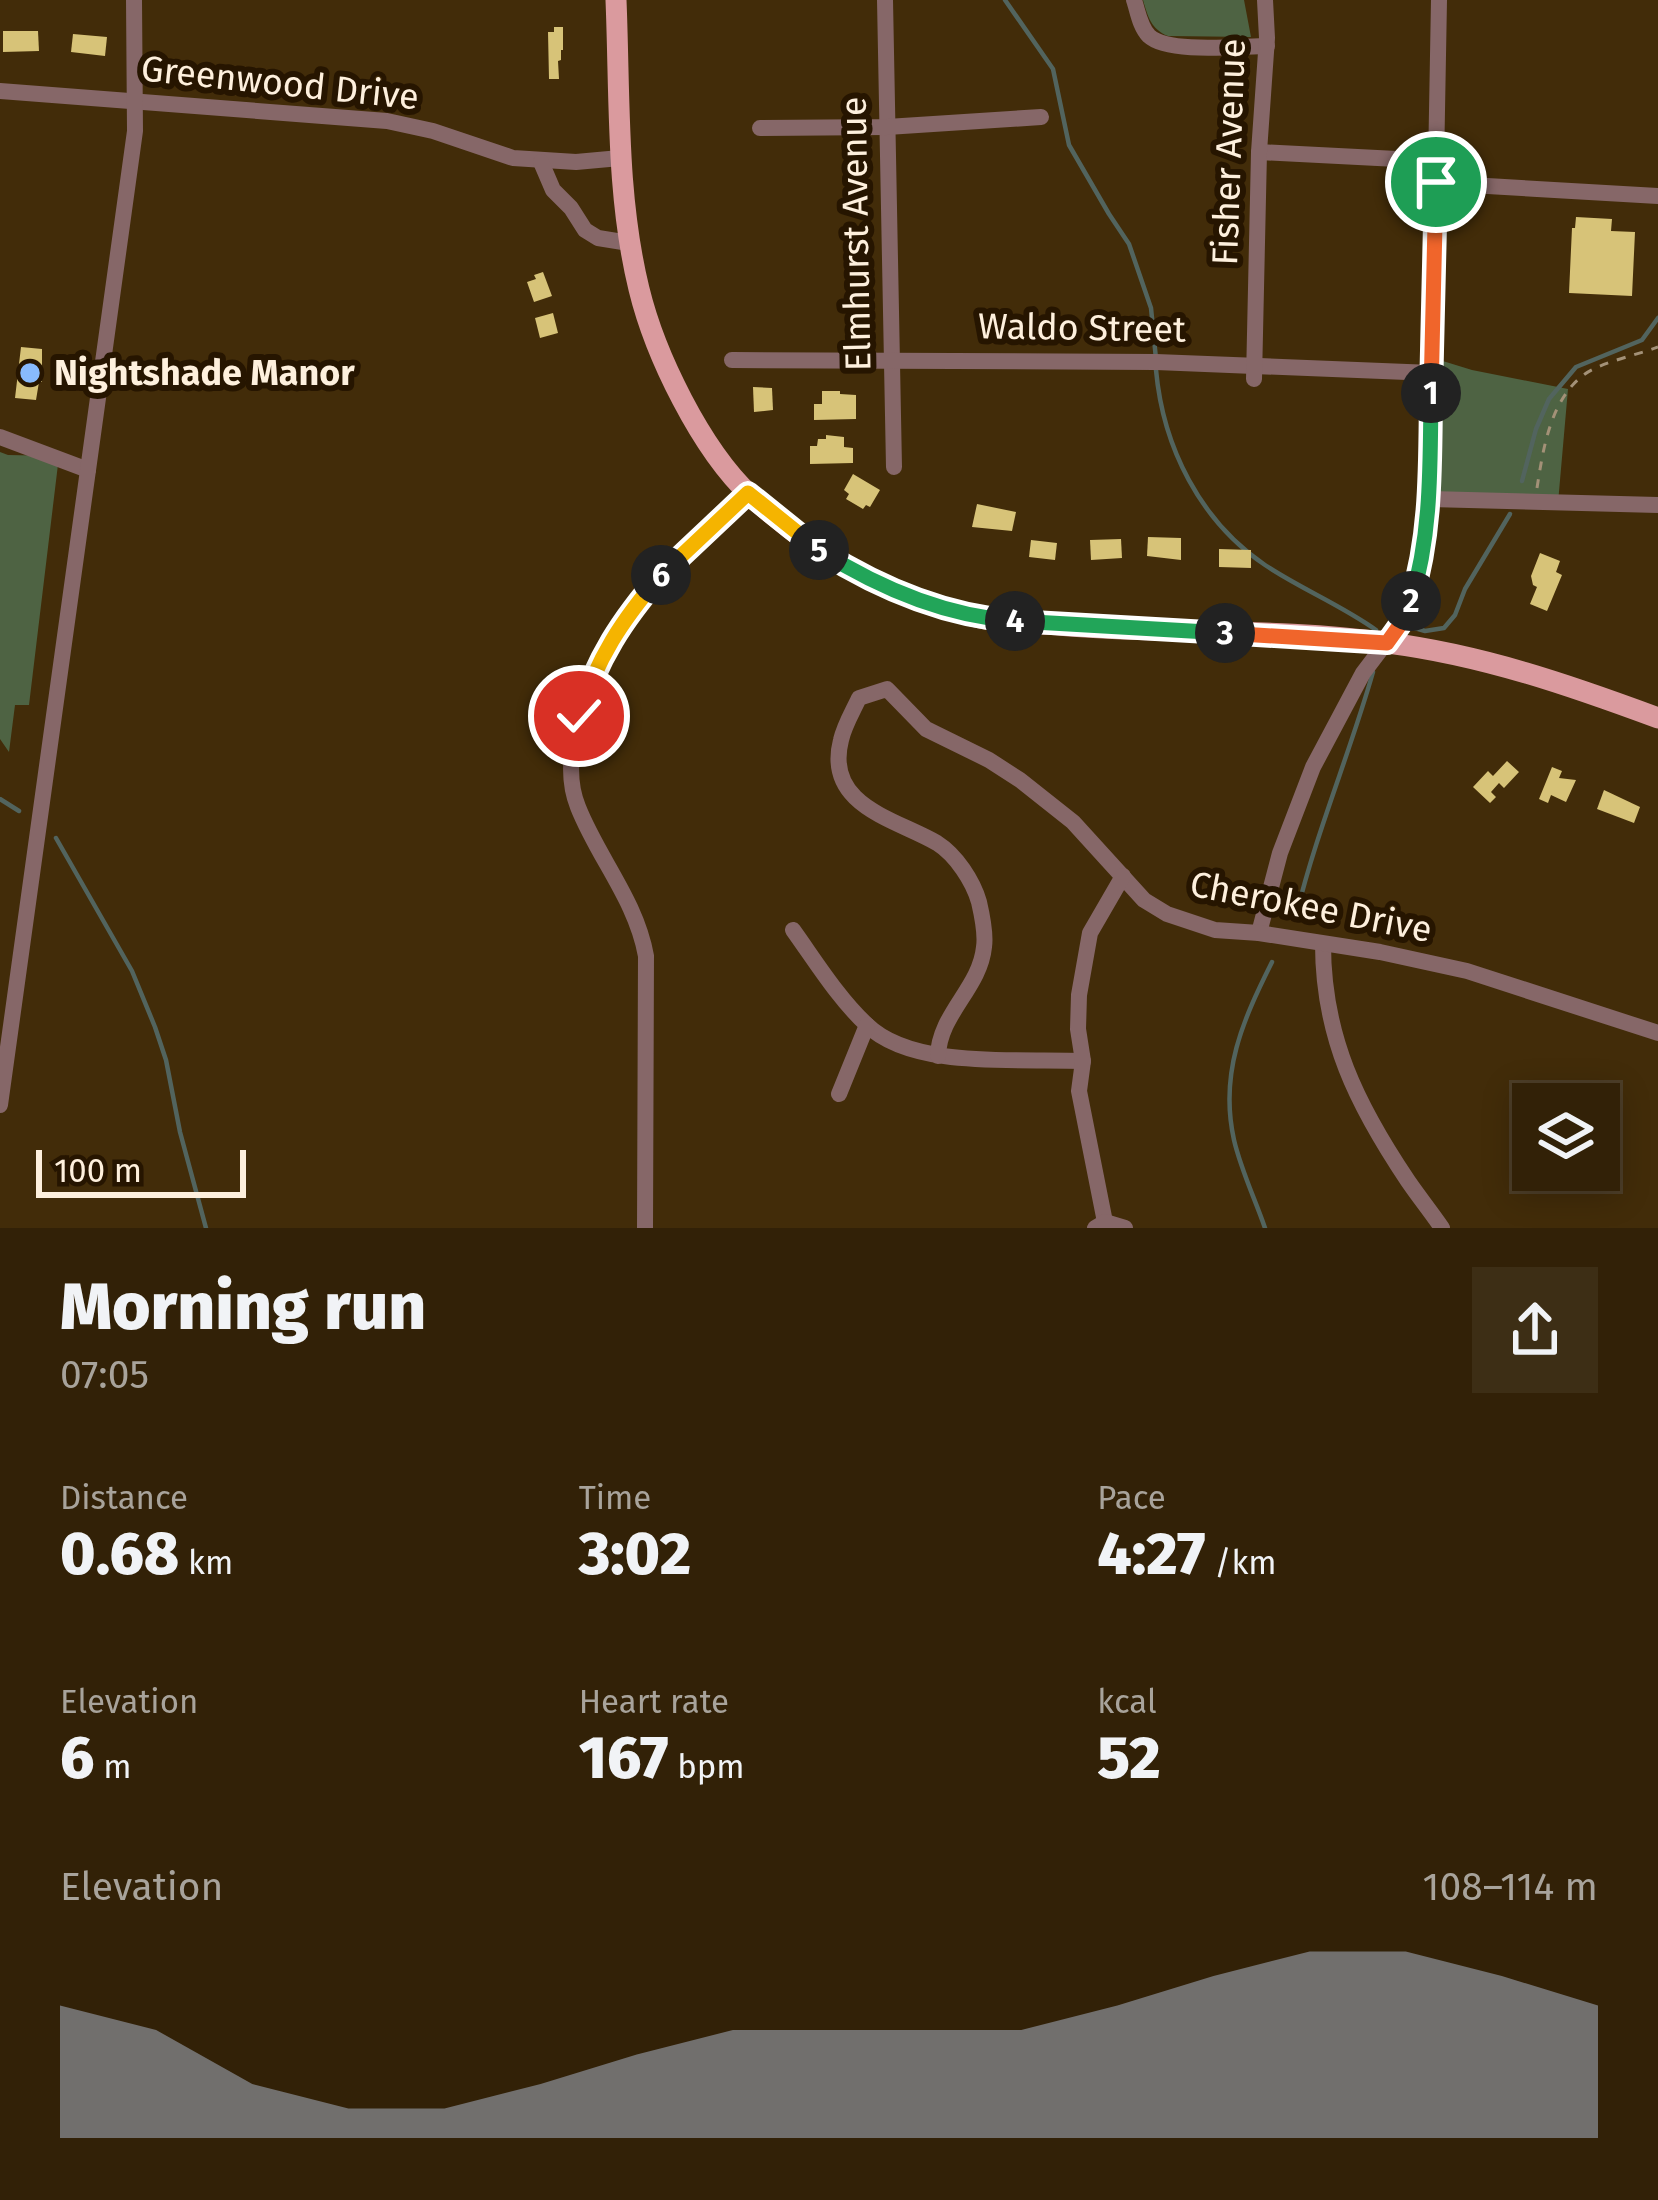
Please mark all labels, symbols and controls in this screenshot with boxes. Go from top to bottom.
street label: Fisher Avenue [1203,38,1255,266]
street label: Greenwood Drive [139,47,421,119]
street label: Elmhurst Avenue [832,96,880,372]
pin [1385,131,1487,233]
icon: arrive [1403,149,1469,215]
street label: Waldo Street [978,304,1186,352]
place label: Nightshade Manor [54,351,355,395]
marker: Nightshade Manor [17,360,43,386]
pin: 1 [1401,363,1461,423]
text: 1 [1423,373,1439,413]
pin: 5 [789,520,849,580]
text: 5 [810,530,828,570]
pin: 6 [631,545,691,605]
text: 6 [652,555,670,595]
pin: 2 [1381,571,1441,631]
text: 2 [1402,581,1420,621]
pin: 4 [985,591,1045,651]
text: 4 [1006,601,1024,641]
pin: 3 [1195,603,1255,663]
text: 3 [1216,613,1234,653]
pin [528,665,630,767]
icon: check [546,683,612,749]
street label: Cherokee Drive [1186,862,1436,952]
map controls [1512,1083,1620,1191]
button: layers [1512,1083,1620,1191]
scale bar [36,1144,246,1197]
text: 100 m [54,1151,142,1191]
text: Morning run [60,1267,426,1346]
button: share [1472,1267,1598,1393]
text: 07:05 [60,1352,149,1398]
text: Distance [60,1478,188,1518]
text: Time [579,1478,651,1518]
text: Pace [1097,1478,1166,1518]
text: 0.68 [60,1518,179,1590]
text: 3:02 [579,1518,691,1590]
text: 4:27 [1097,1518,1206,1590]
text: km [179,1543,233,1583]
text: /km [1206,1543,1277,1583]
text: Elevation [60,1682,198,1722]
text: Heart rate [579,1682,729,1722]
text: kcal [1097,1682,1157,1722]
text: 6 [60,1722,94,1794]
text: 167 [579,1722,668,1794]
text: 52 [1097,1722,1161,1794]
text: m [94,1747,131,1787]
text: bpm [668,1747,745,1787]
text: Elevation [60,1864,223,1910]
text: 108–114 m [1423,1864,1598,1910]

